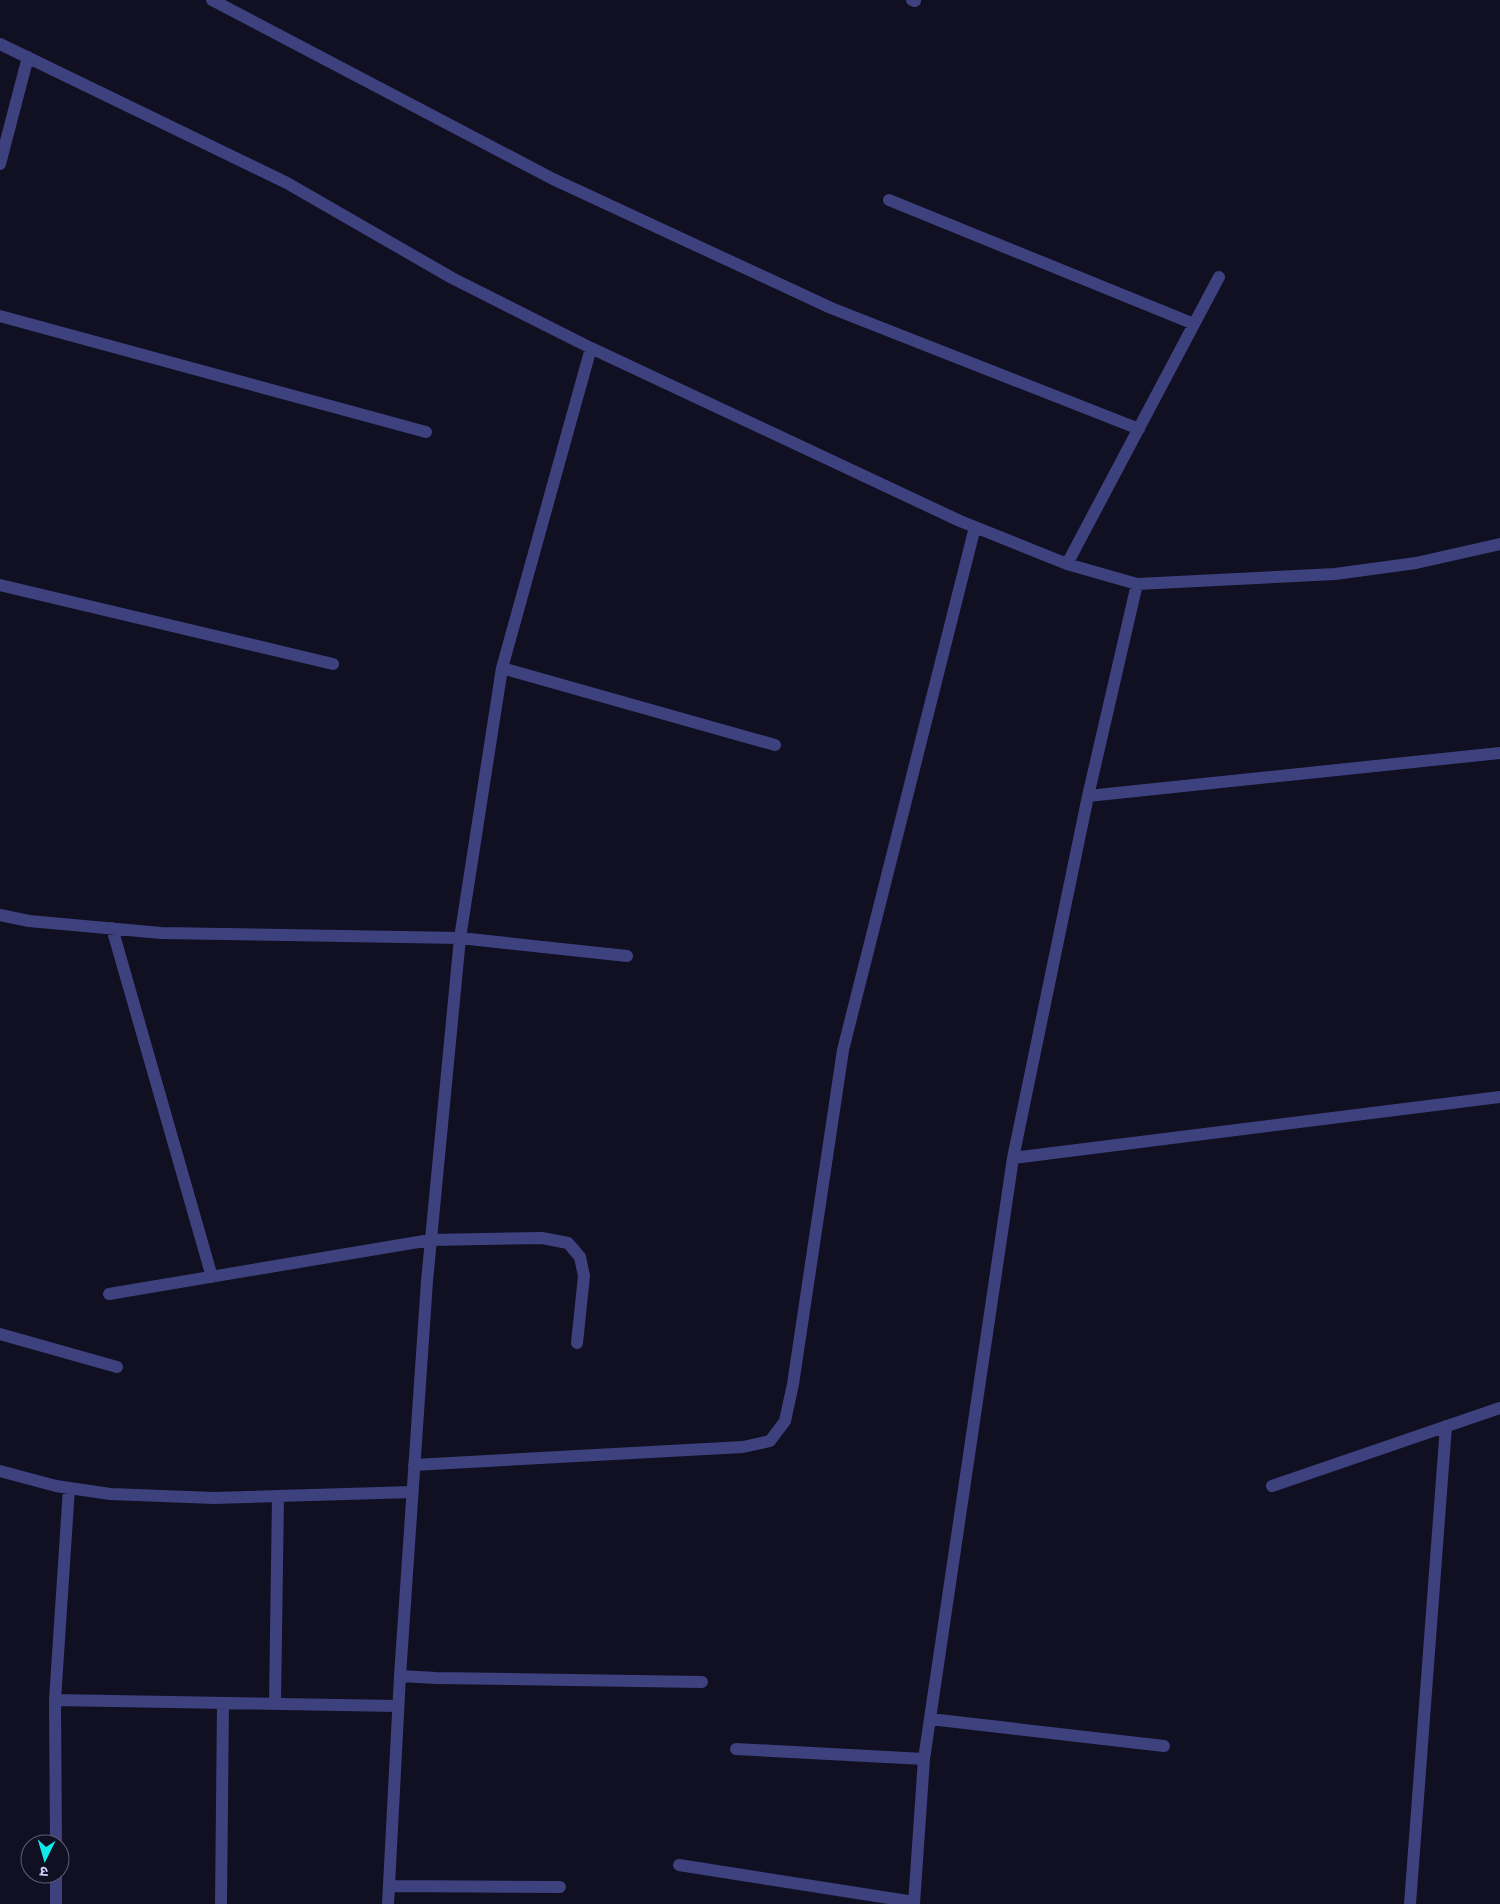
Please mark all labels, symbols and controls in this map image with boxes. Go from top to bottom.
north arrow [20,1834,70,1884]
text: उ [38,1864,49,1881]

